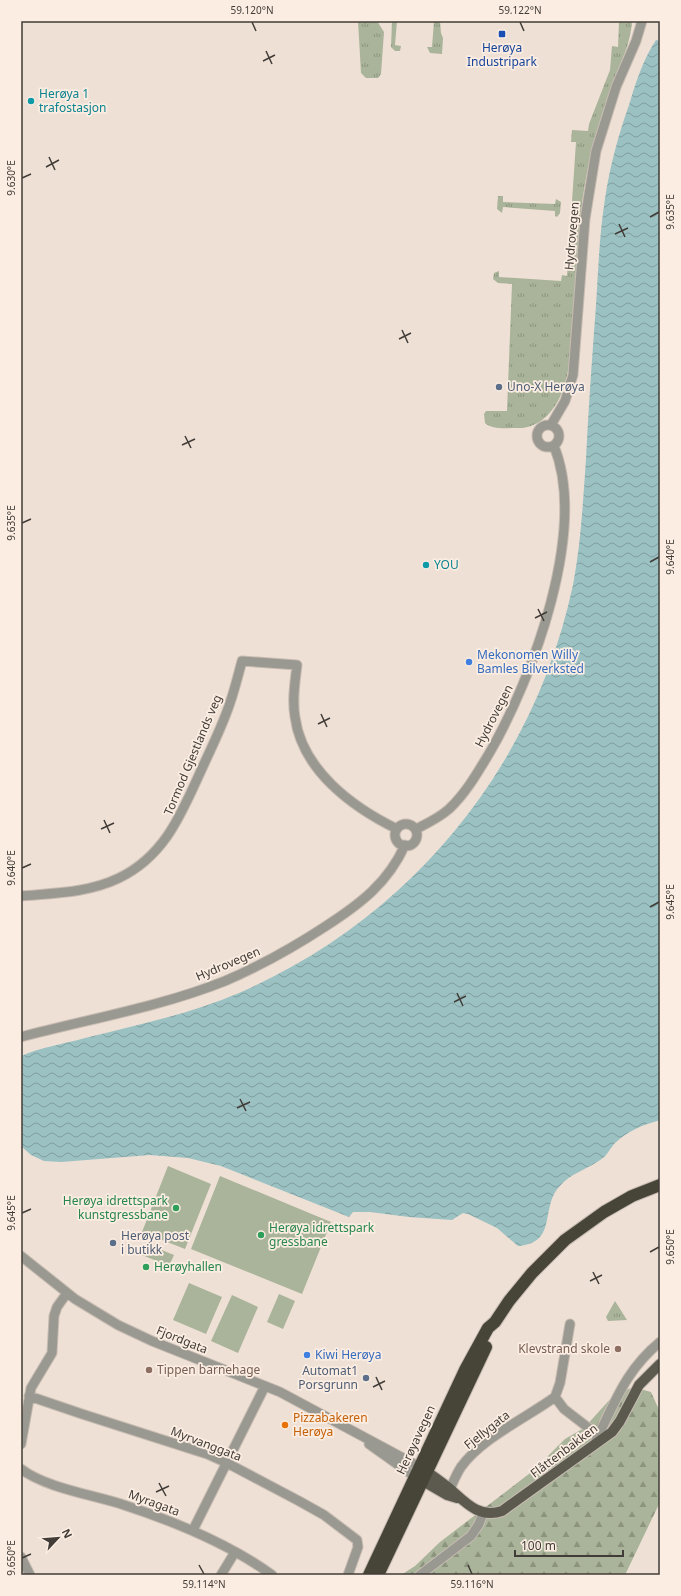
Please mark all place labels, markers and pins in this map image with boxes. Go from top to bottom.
marker: Herøya Industripark [497,29,507,39]
place label: Herøya Industripark [467,39,538,70]
place label: Herøya 1 trafostasjon [39,85,107,116]
marker: Herøya 1 trafostasjon [26,96,36,106]
place label: Uno-X Herøya [507,378,585,395]
marker: Uno-X Herøya [494,382,504,392]
place label: YOU [434,556,459,573]
marker: YOU [421,560,431,570]
place label: Mekonomen Willy Bamles Bilverksted [477,646,584,677]
marker: Mekonomen Willy Bamles Bilverksted [464,657,474,667]
place label: Herøya idrettspark kunstgressbane [63,1192,169,1223]
marker: Herøya idrettspark kunstgressbane [171,1203,181,1213]
place label: Herøya idrettspark gressbane [269,1219,375,1250]
place label: Herøya post i butikk [121,1227,190,1258]
marker: Herøya idrettspark gressbane [256,1230,266,1240]
marker: Herøya post i butikk [108,1238,118,1248]
place label: Herøyhallen [154,1258,222,1275]
marker: Herøyhallen [141,1262,151,1272]
place label: Klevstrand skole [518,1340,610,1357]
marker: Klevstrand skole [613,1344,623,1354]
place label: Kiwi Herøya [315,1346,381,1363]
marker: Kiwi Herøya [302,1350,312,1360]
place label: Tippen barnehage [157,1361,261,1378]
place label: Automat1 Porsgrunn [298,1362,358,1393]
marker: Tippen barnehage [144,1365,154,1375]
marker: Automat1 Porsgrunn [361,1373,371,1383]
place label: Pizzabakeren Herøya [293,1409,368,1440]
marker: Pizzabakeren Herøya [280,1420,290,1430]

